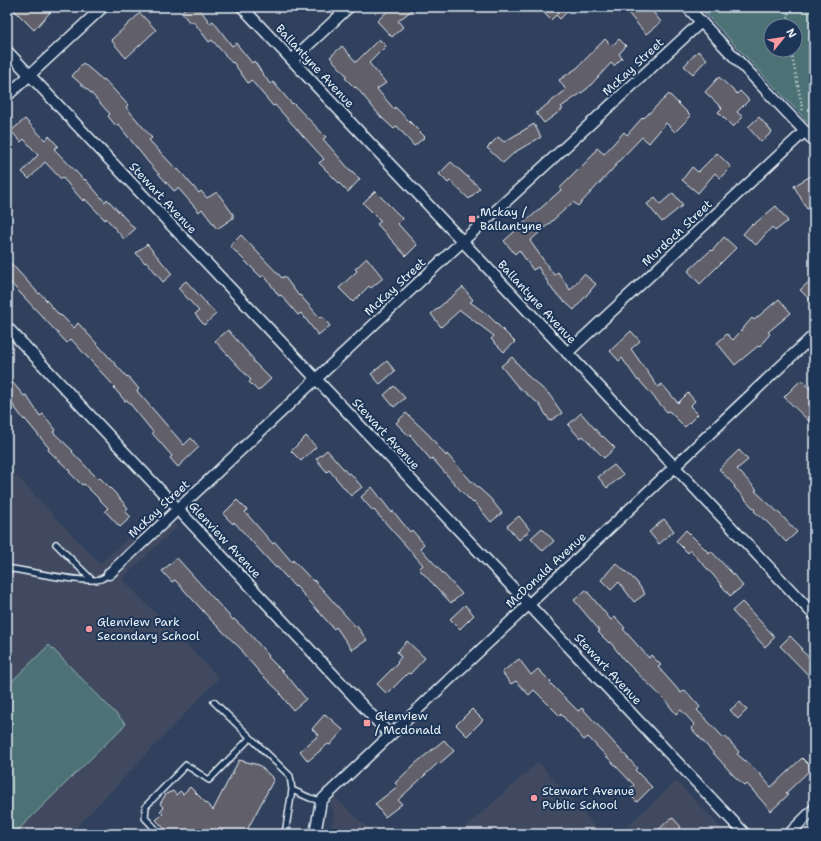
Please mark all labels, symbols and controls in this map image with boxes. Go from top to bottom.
north arrow [763,18,803,58]
street label: Ballantyne Avenue [272,21,358,111]
text: N [783,26,800,41]
street label: McKay Street [599,34,667,100]
street label: Stewart Avenue [126,159,201,237]
street label: Murdoch Street [638,196,716,270]
place label: Mckay / Ballantyne [480,204,542,234]
marker: Mckay / Ballantyne [467,214,477,224]
street label: McKay Street [361,254,429,320]
street label: Ballantyne Avenue [494,257,580,347]
street label: Stewart Avenue [349,395,424,473]
street label: McKay Street [125,476,193,542]
street label: Glenview Avenue [185,498,265,582]
street label: McDonald Avenue [502,528,590,611]
place label: Glenview Park Secondary School [97,614,200,644]
marker: Glenview Park Secondary School [84,624,94,634]
street label: Stewart Avenue [571,630,646,708]
place label: Glenview / Mcdonald [375,708,441,738]
marker: Glenview / Mcdonald [362,718,372,728]
place label: Stewart Avenue Public School [542,783,635,813]
marker: Stewart Avenue Public School [529,793,539,803]

